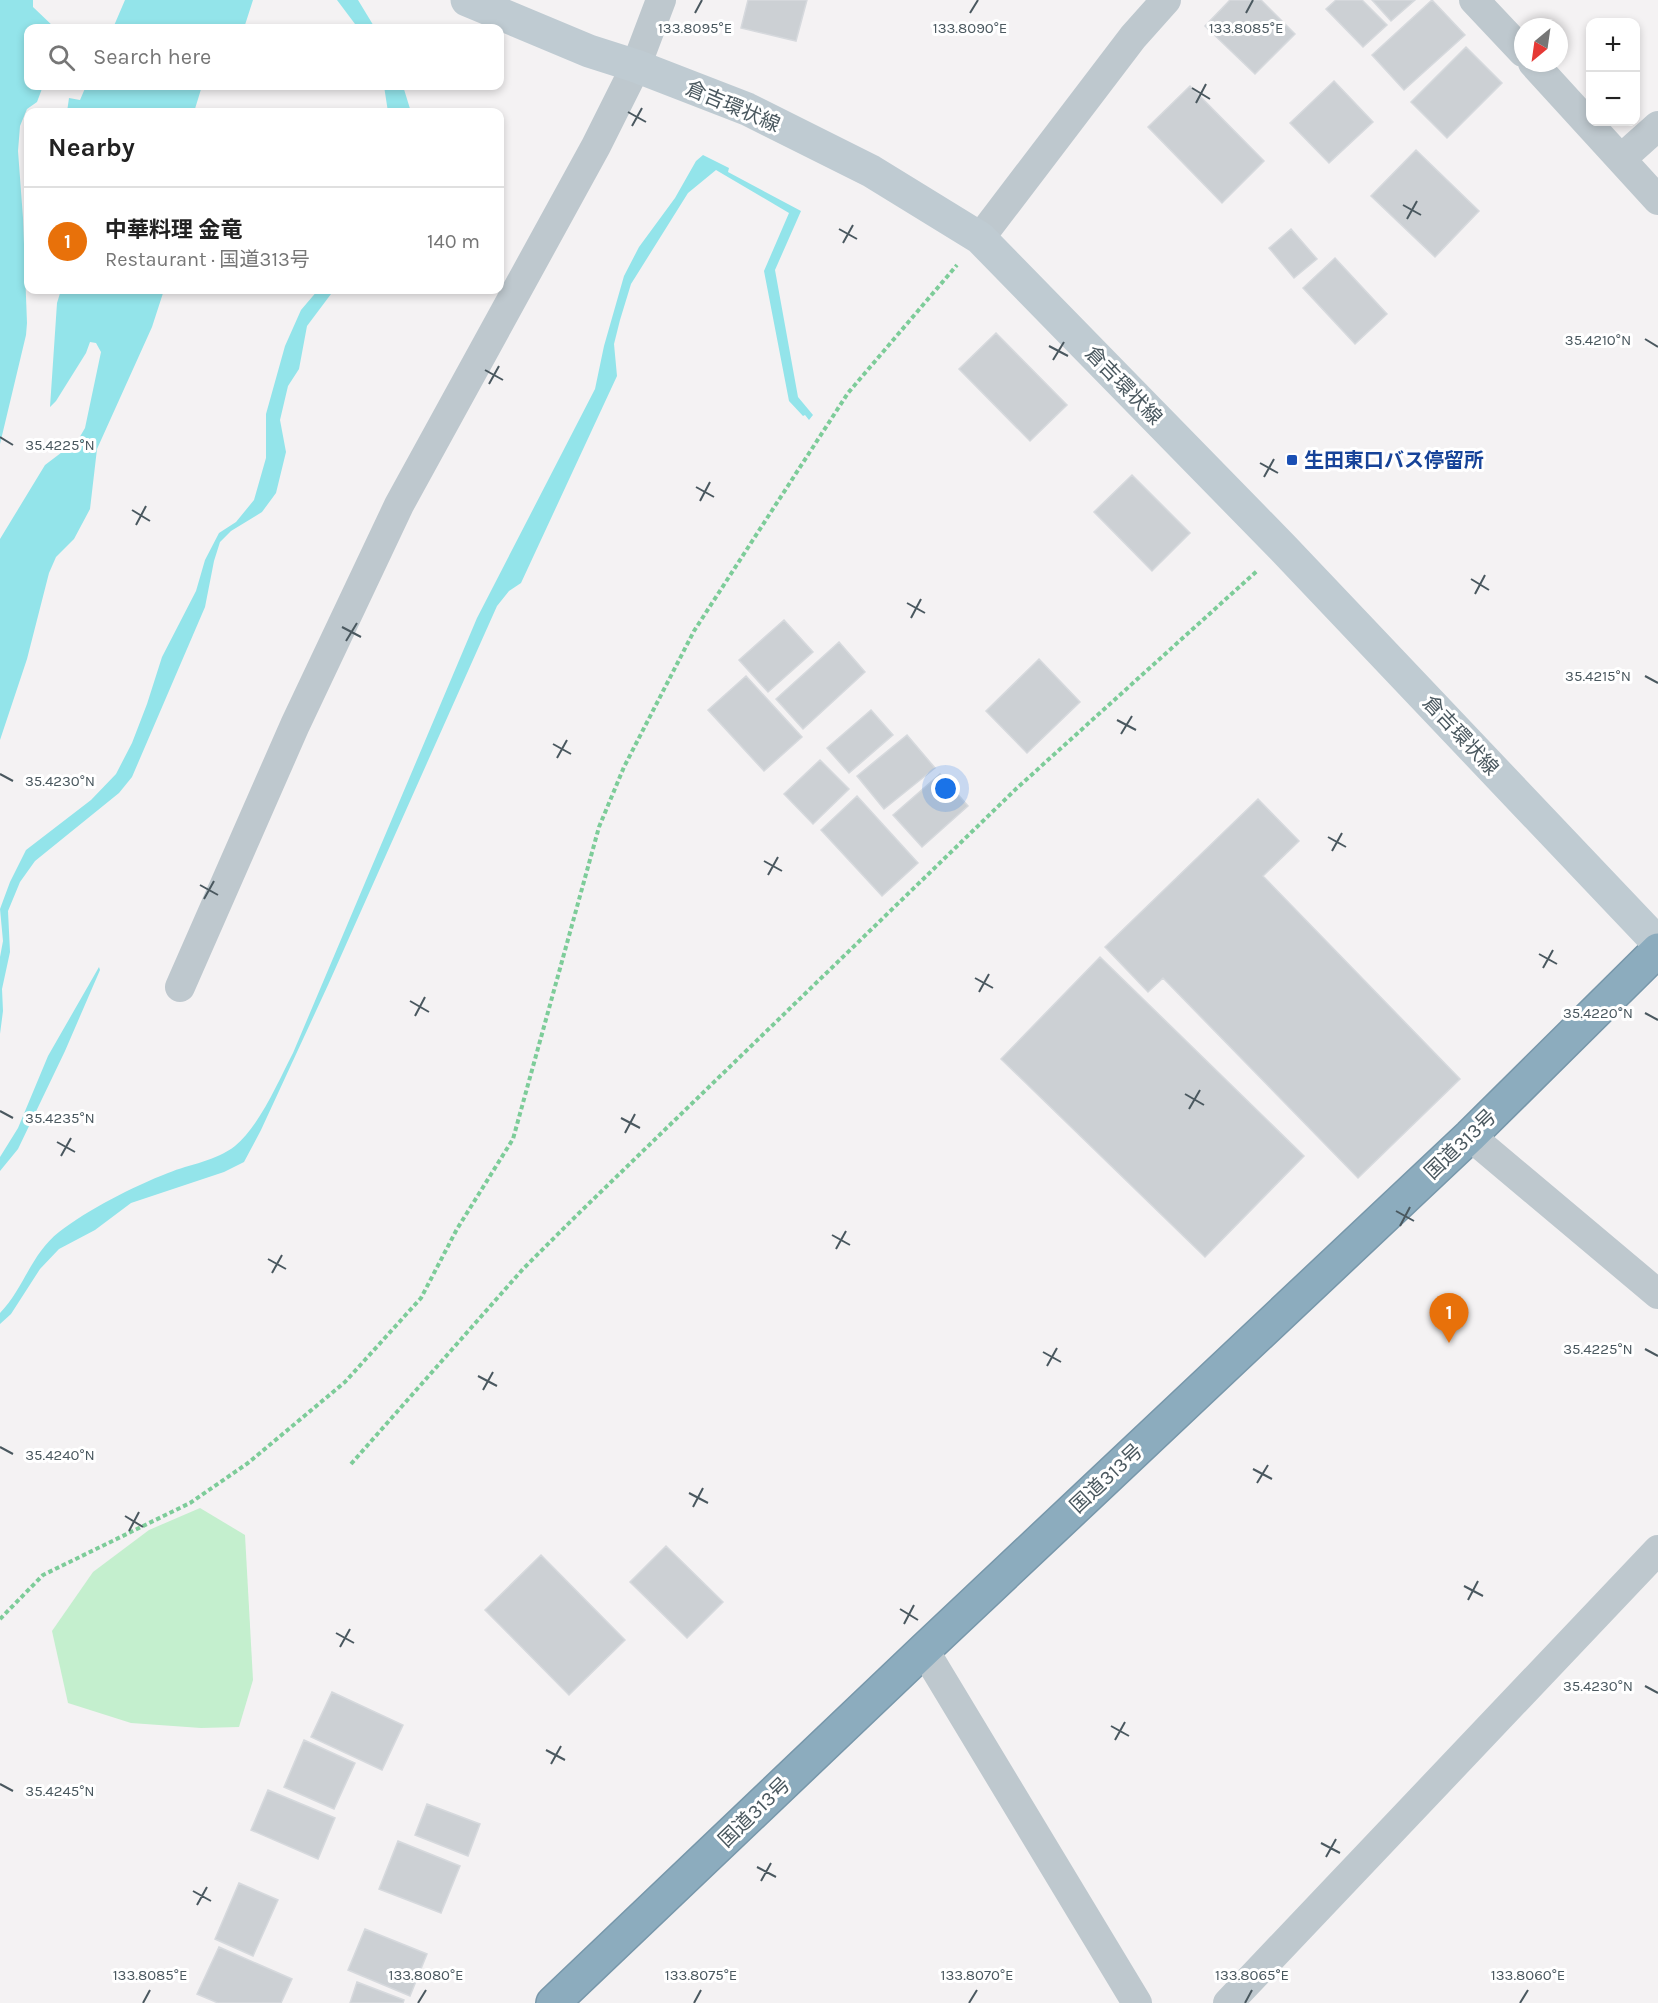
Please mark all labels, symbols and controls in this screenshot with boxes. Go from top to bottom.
north arrow [1514,18,1568,72]
map controls [1586,18,1640,126]
button: + [1586,18,1640,72]
text: 133.8095°E [658,19,732,37]
text: 133.8090°E [933,19,1007,37]
text: 133.8085°E [1209,19,1283,37]
search box [24,24,504,90]
icon: search [45,41,78,74]
text: Search here [93,44,211,70]
button: − [1586,72,1640,126]
street label: 倉吉環状線 [682,76,783,137]
text: Nearby [48,132,135,163]
text: 中華料理 金竜 [105,217,243,243]
text: 1 [64,230,71,253]
text: 140 m [427,230,480,253]
text: Restaurant · 国道313号 [105,248,310,271]
text: 35.4210°N [1565,331,1631,349]
street label: 倉吉環状線 [1081,341,1167,429]
text: 35.4225°N [25,436,95,454]
place label: 生田東口バス停留所 [1304,449,1484,472]
marker: 生田東口バス停留所 [1285,453,1299,467]
text: 35.4215°N [1565,667,1631,685]
street label: 倉吉環状線 [1418,691,1503,780]
text: 35.4230°N [25,772,95,790]
your location [931,774,960,803]
text: 35.4220°N [1563,1004,1633,1022]
street label: 国道313号 [1420,1105,1501,1184]
text: 35.4235°N [25,1109,95,1127]
pin: 1 [1430,1294,1468,1343]
text: 35.4225°N [1563,1340,1633,1358]
street label: 国道313号 [1066,1439,1147,1518]
text: 35.4240°N [25,1446,95,1464]
text: 35.4230°N [1563,1677,1633,1695]
street label: 国道313号 [714,1773,795,1852]
text: 35.4245°N [25,1782,95,1800]
text: 133.8085°E [113,1966,187,1984]
text: 133.8080°E [388,1966,464,1984]
text: 133.8075°E [665,1966,737,1984]
text: 133.8070°E [941,1966,1013,1984]
text: 133.8065°E [1215,1966,1289,1984]
text: 133.8060°E [1491,1966,1565,1984]

